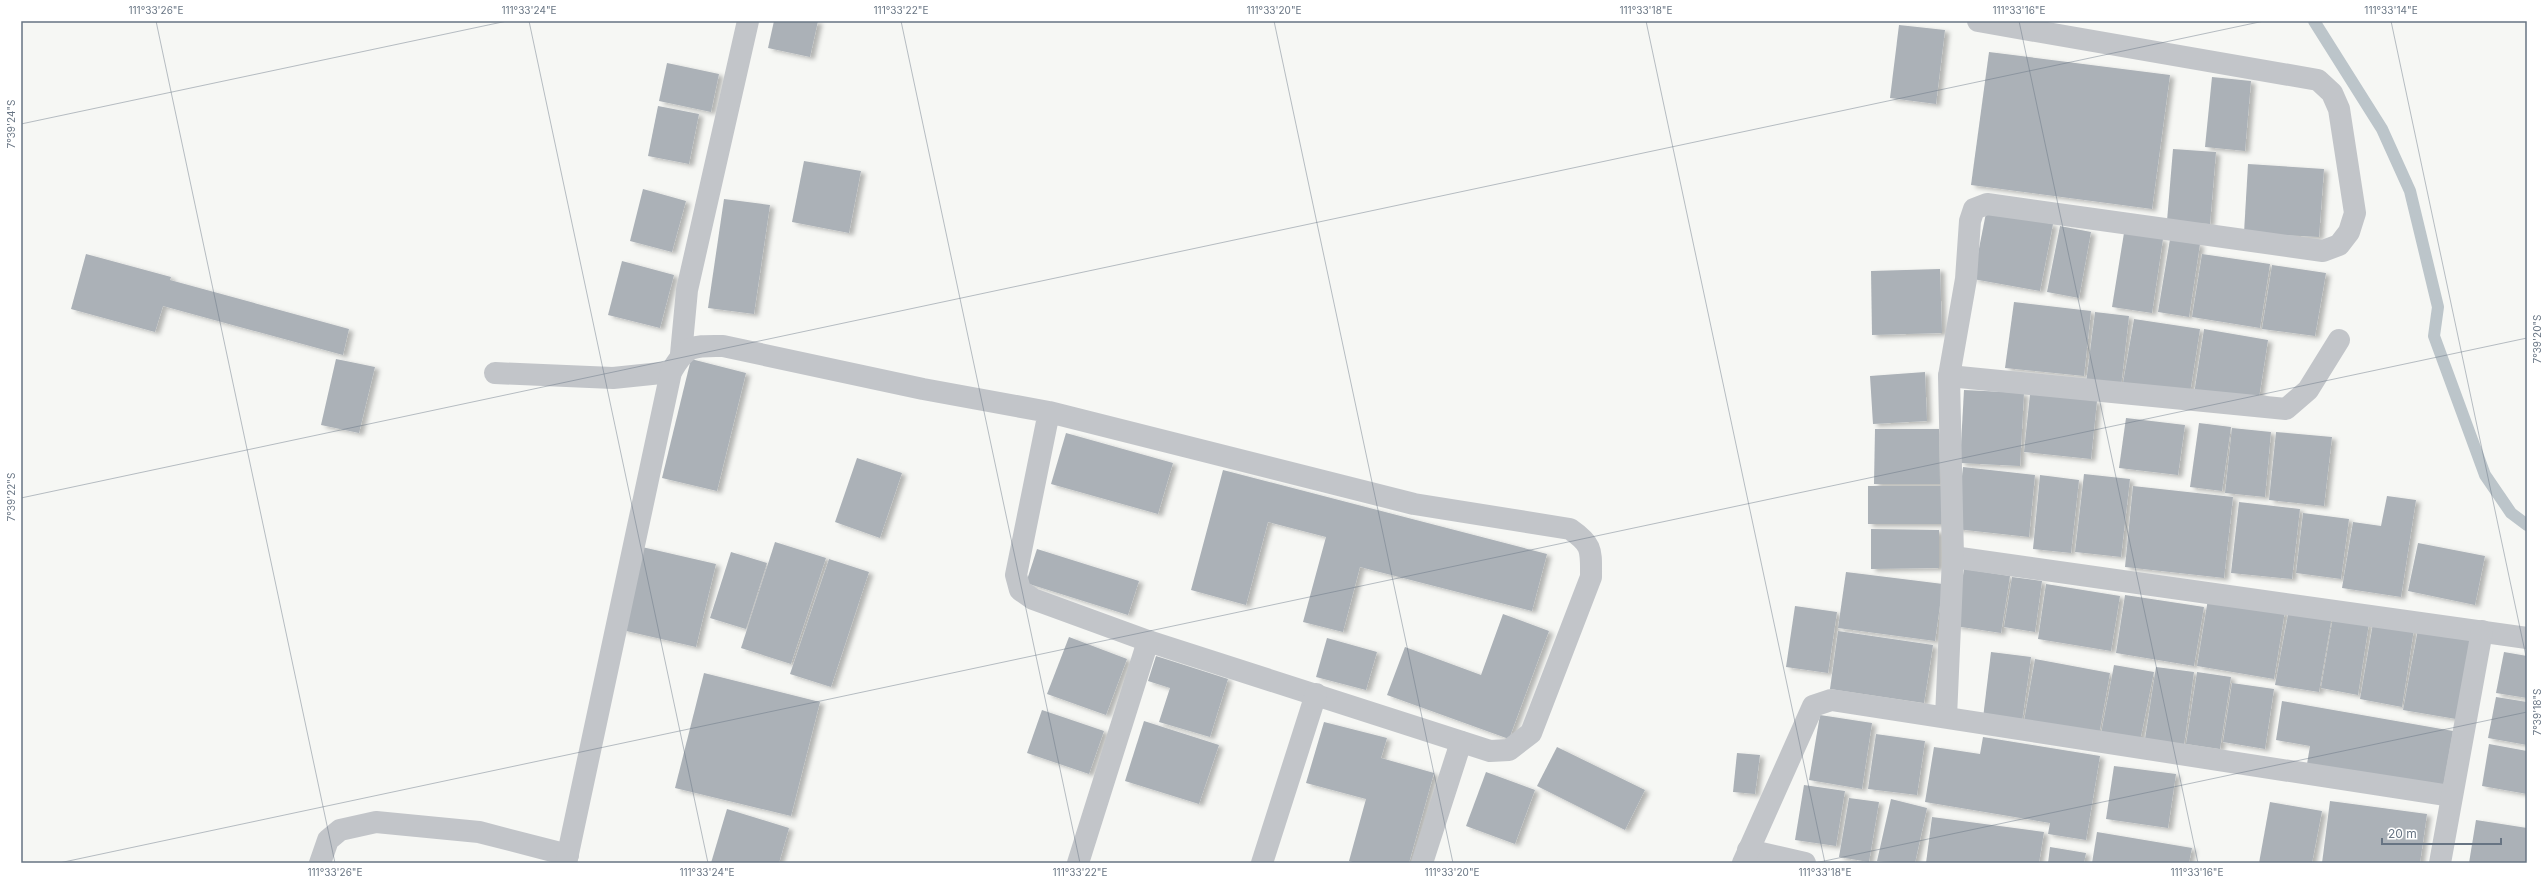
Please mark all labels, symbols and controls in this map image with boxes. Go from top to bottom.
text: 111°33'26"E [128,4,184,16]
text: 111°33'24"E [501,4,557,16]
text: 111°33'22"E [874,4,928,16]
text: 111°33'20"E [1246,4,1302,16]
text: 111°33'18"E [1619,4,1673,16]
text: 111°33'16"E [1992,4,2046,16]
text: 111°33'14"E [2364,4,2418,16]
text: 7°39'24"S [5,99,17,149]
text: 7°39'20"S [2531,314,2543,364]
text: 7°39'22"S [5,473,17,521]
text: 7°39'18"S [2531,689,2543,735]
scale bar [2382,820,2501,846]
text: 20 m [2388,826,2417,841]
text: 111°33'26"E [307,866,363,878]
text: 111°33'24"E [679,866,735,878]
text: 111°33'22"E [1053,866,1107,878]
text: 111°33'20"E [1424,866,1480,878]
text: 111°33'18"E [1798,866,1852,878]
text: 111°33'16"E [2170,866,2224,878]

